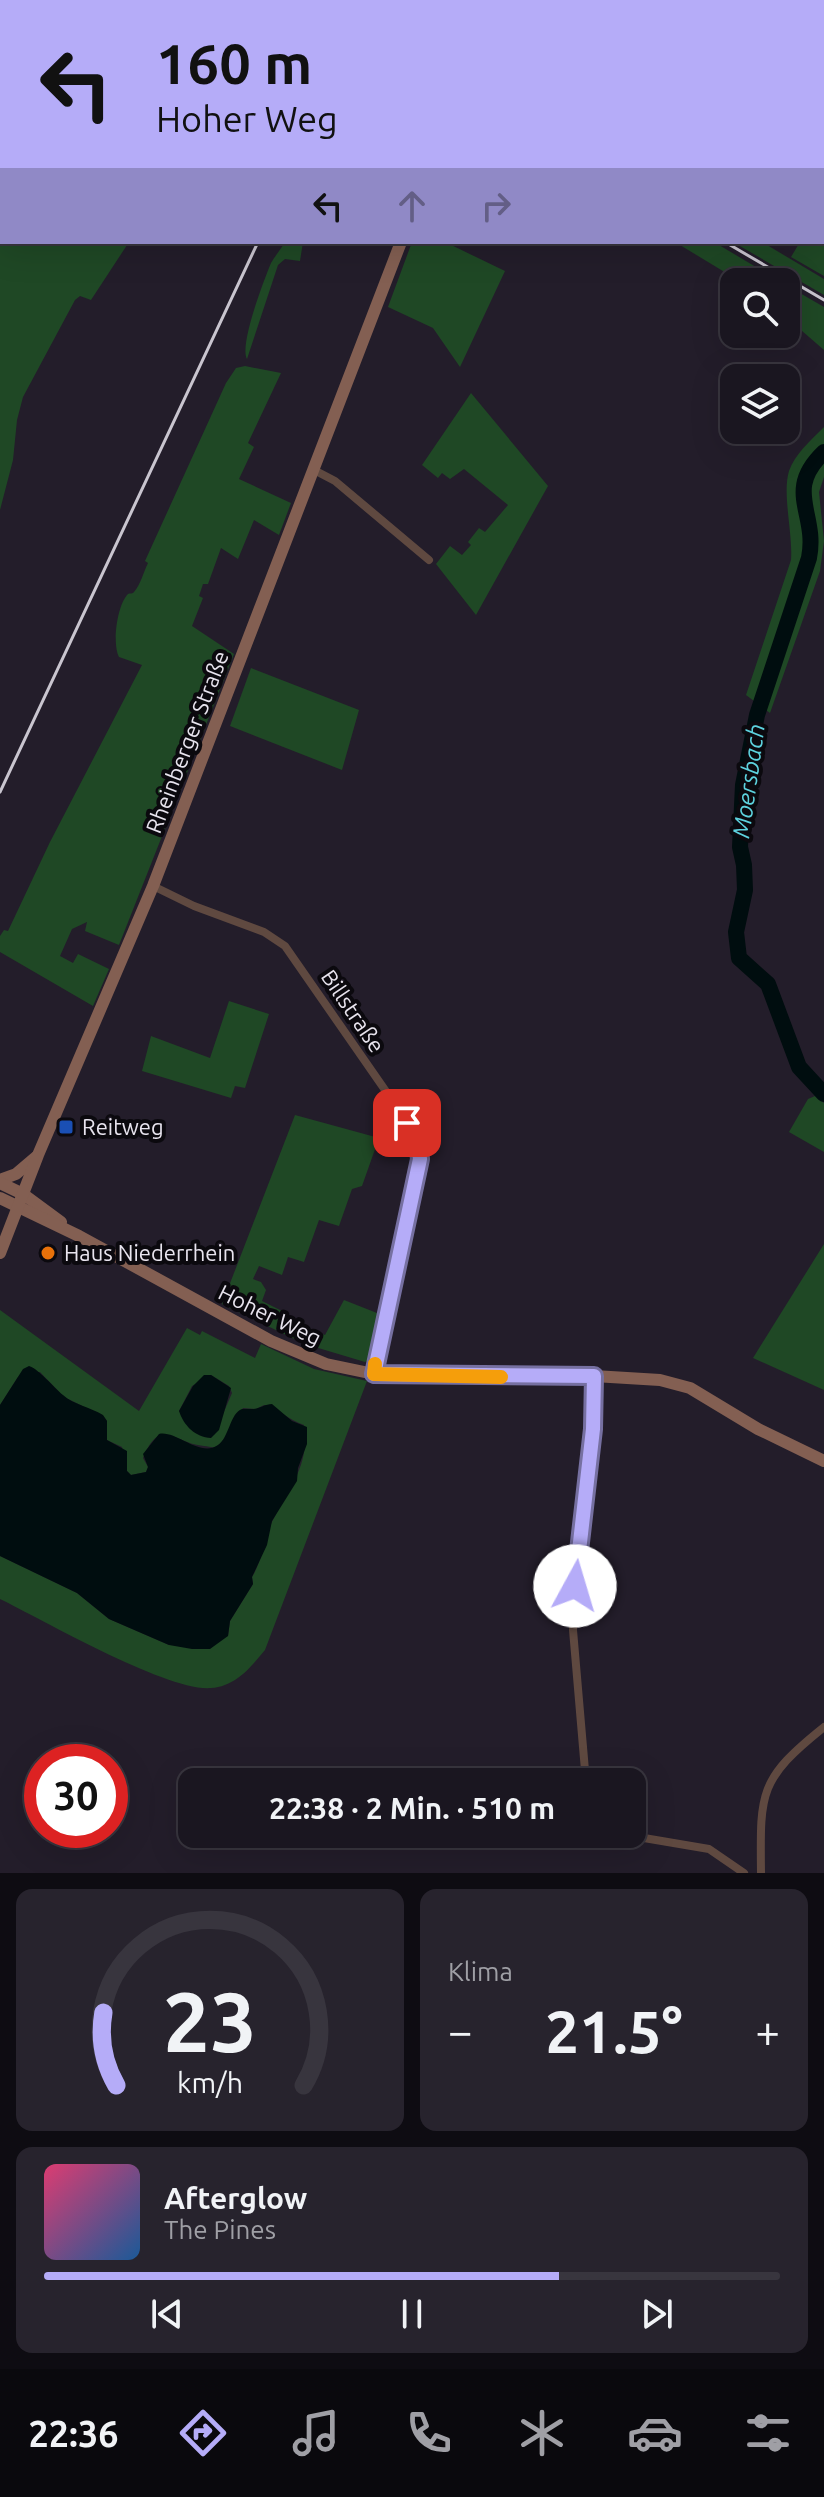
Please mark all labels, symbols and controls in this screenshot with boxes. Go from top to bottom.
icon: left [24,32,128,136]
text: 160 m [156,32,312,95]
text: Hoher Weg [156,98,338,139]
icon: left [306,184,350,228]
icon: ahead [390,184,434,228]
icon: right [474,184,518,228]
map controls [720,268,800,444]
button: search [720,268,800,348]
button: layers [720,364,800,444]
street label: Rheinberger Straße [140,647,233,836]
water label: Moersbach [727,722,770,840]
street label: Billstraße [317,965,390,1057]
pin [373,1089,441,1157]
icon: arrive [385,1101,429,1145]
place label: Reitweg [82,1114,164,1139]
marker: Reitweg [57,1118,75,1136]
place label: Haus Niederrhein [64,1240,235,1265]
marker: Haus Niederrhein [39,1244,57,1262]
street label: Hoher Weg [215,1279,326,1350]
position arrow [533,1544,617,1628]
speed limit sign: 30 [24,1744,128,1848]
text: 22:38 · 2 Min. · 510 m [269,1791,555,1825]
text: Klima [448,1957,513,1986]
text: 23 [163,1974,257,2068]
text: 21.5° [545,1997,683,2064]
text: − [448,2006,473,2055]
text: + [755,2006,780,2055]
text: km/h [177,2066,243,2098]
text: Afterglow [164,2181,307,2215]
text: The Pines [164,2215,276,2244]
icon: previous [145,2292,189,2336]
icon: pause [390,2292,434,2336]
icon: next [635,2292,679,2336]
icon: directions [175,2405,231,2461]
icon: music [288,2405,344,2461]
icon: phone [401,2405,457,2461]
icon: climate [514,2405,570,2461]
icon: car [627,2405,683,2461]
icon: filters [740,2405,796,2461]
text: 22:36 [28,2413,119,2454]

